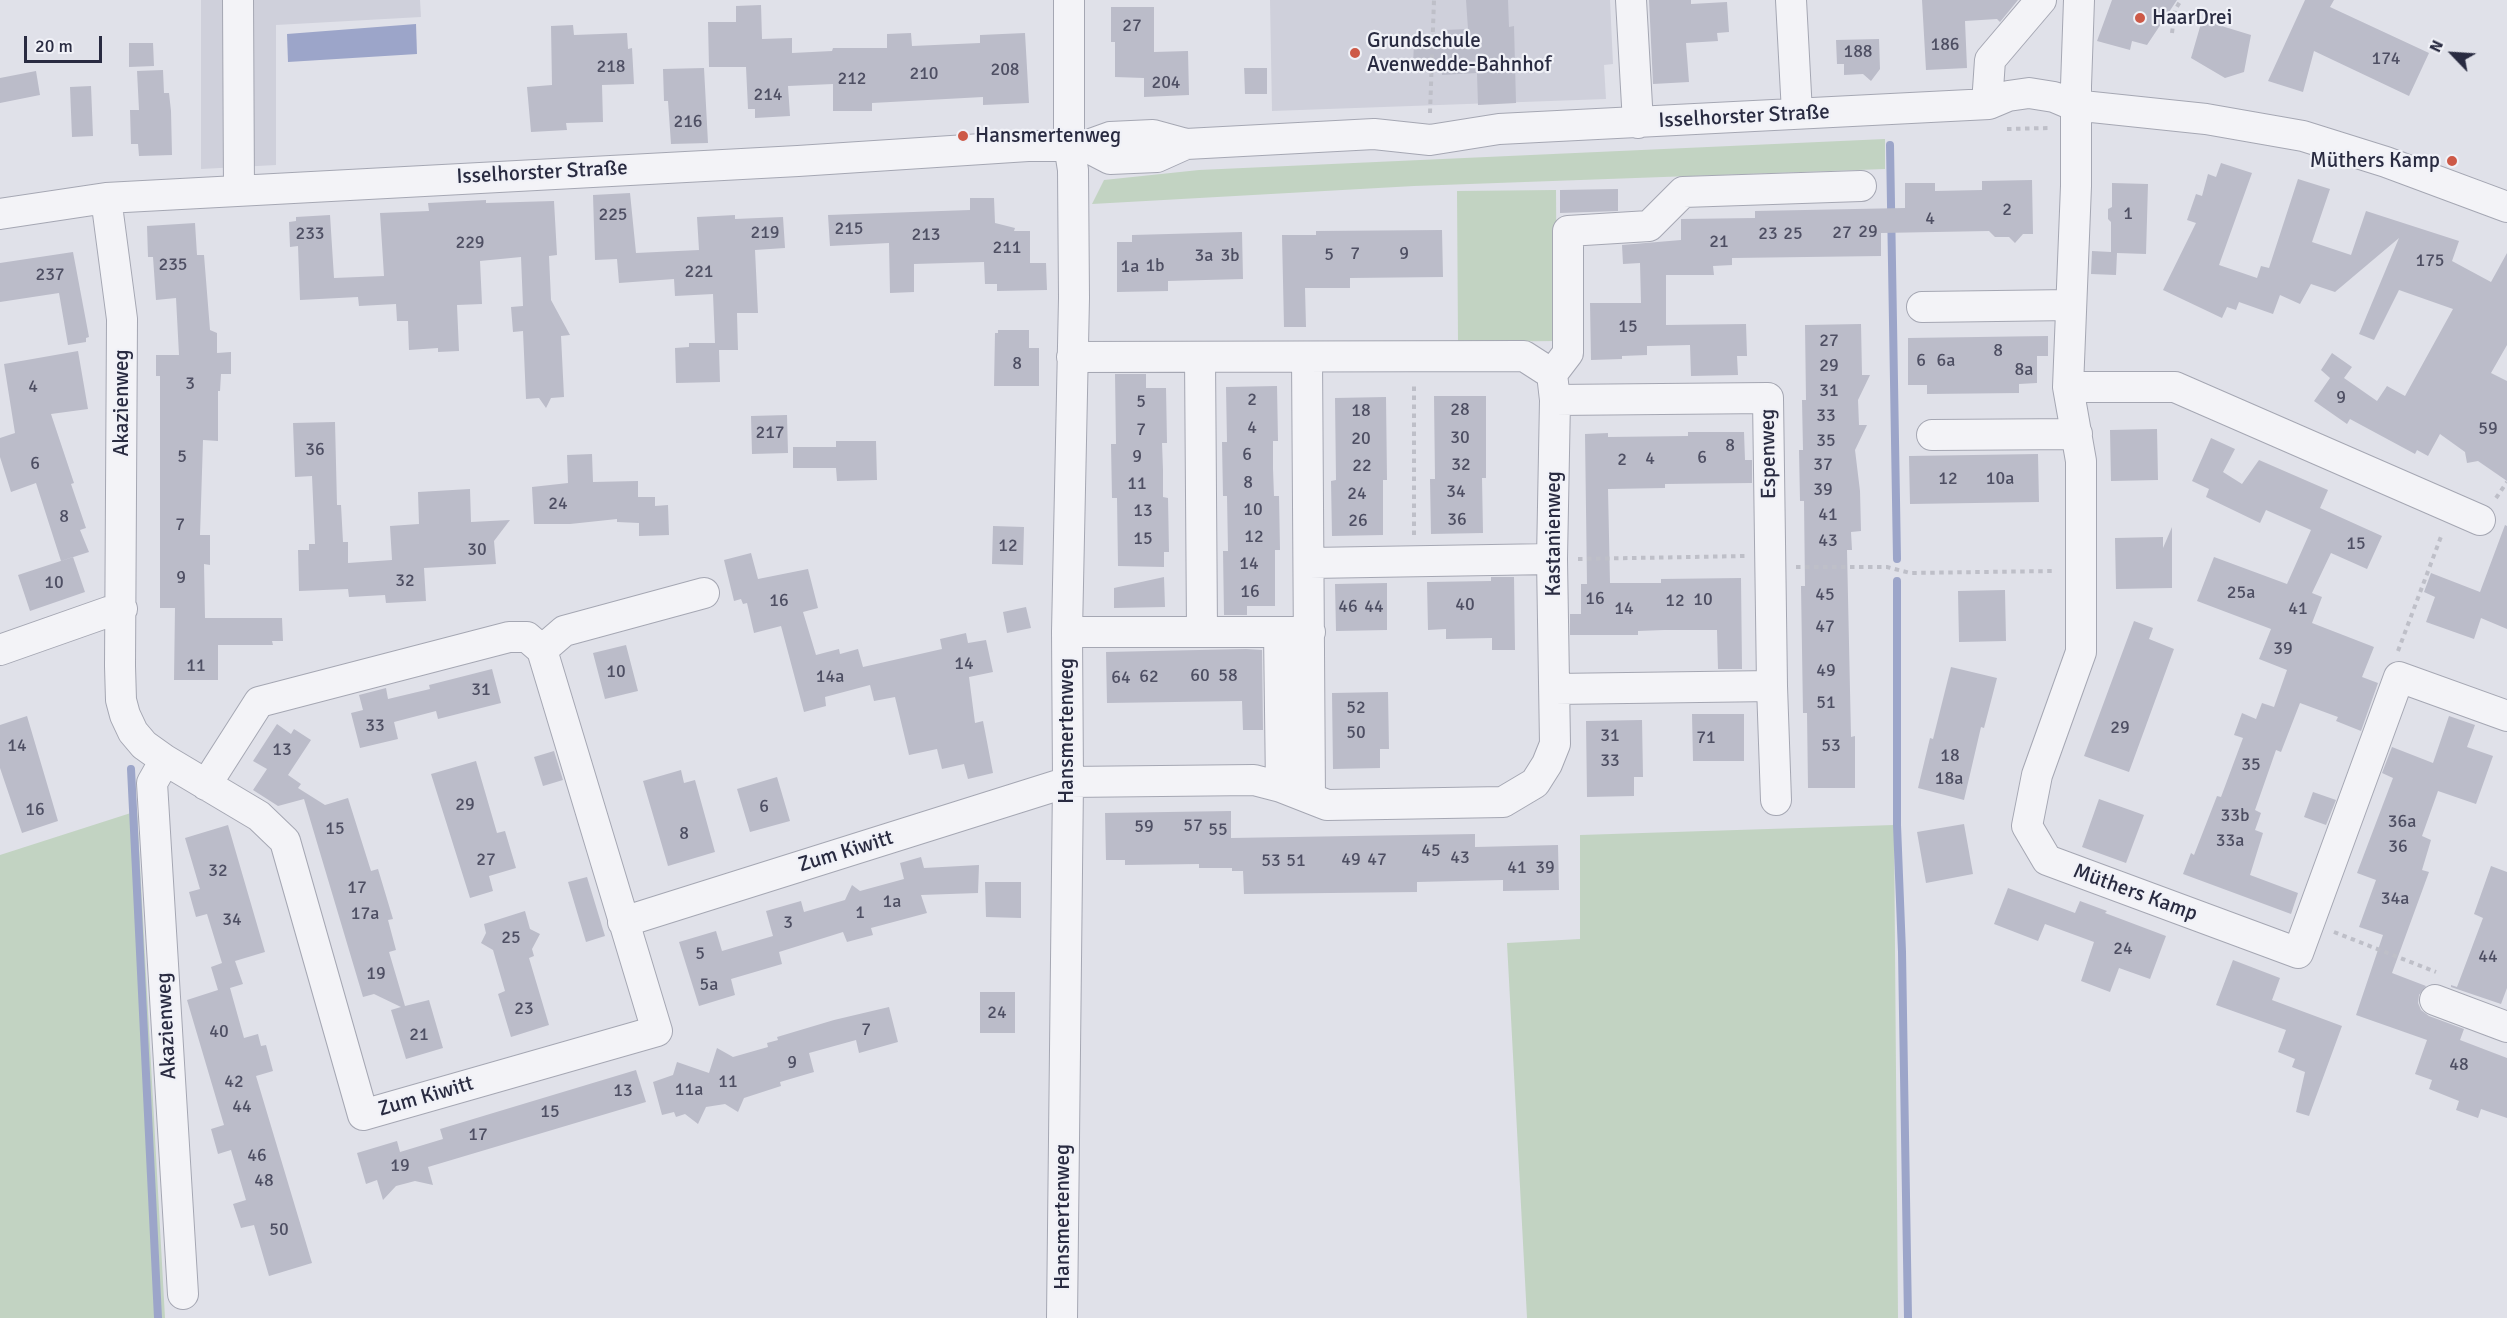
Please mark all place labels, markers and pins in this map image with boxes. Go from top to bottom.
place label: HaarDrei [2152,5,2232,31]
marker: HaarDrei [2133,11,2147,25]
place label: Grundschule Avenwedde-Bahnhof [1367,28,1551,78]
marker: Grundschule Avenwedde-Bahnhof [1348,46,1362,60]
place label: Hansmertenweg [975,123,1121,149]
marker: Hansmertenweg [956,129,970,143]
place label: Müthers Kamp [2310,148,2440,174]
marker: Müthers Kamp [2445,154,2459,168]

